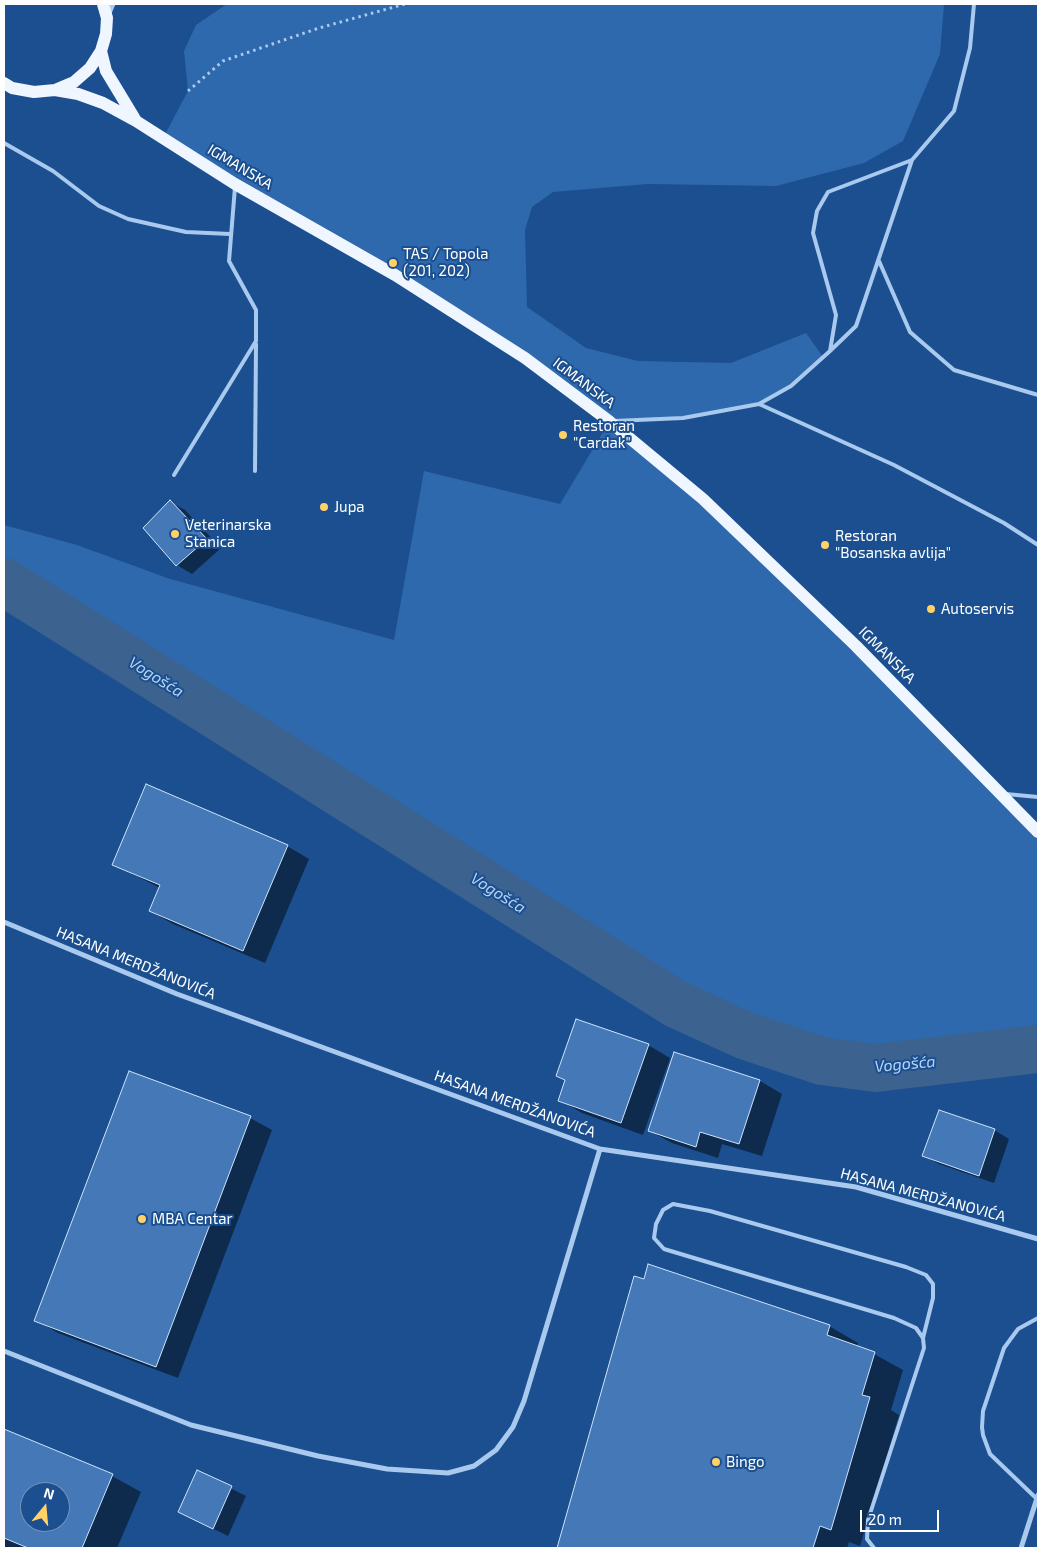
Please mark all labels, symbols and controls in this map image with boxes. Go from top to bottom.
street label: IGMANSKA [204,140,276,194]
place label: TAS / Topola (201, 202) [403,245,488,280]
marker: TAS / Topola (201, 202) [387,257,399,269]
street label: IGMANSKA [549,354,619,412]
place label: Restoran "Cardak" [573,417,635,452]
marker: Restoran "Cardak" [557,429,569,441]
place label: Jupa [334,498,365,516]
marker: Jupa [318,501,330,513]
place label: Veterinarska Stanica [185,516,272,551]
place label: Restoran "Bosanska avlija" [835,527,951,562]
marker: Veterinarska Stanica [169,528,181,540]
marker: Restoran "Bosanska avlija" [819,539,831,551]
place label: Autoservis [941,600,1014,618]
marker: Autoservis [925,603,937,615]
street label: IGMANSKA [855,623,919,687]
water label: Vogošća [125,653,187,701]
water label: Vogošća [467,869,529,917]
street label: HASANA MERDŽANOVIĆA [54,923,218,1003]
water label: Vogošća [874,1052,936,1076]
street label: HASANA MERDŽANOVIĆA [432,1066,598,1142]
street label: HASANA MERDŽANOVIĆA [838,1164,1008,1226]
place label: MBA Centar [152,1210,232,1228]
marker: MBA Centar [136,1213,148,1225]
place label: Bingo [726,1453,765,1471]
marker: Bingo [710,1456,722,1468]
north arrow [20,1482,70,1532]
text: N [42,1484,57,1503]
scale bar [862,1500,941,1532]
text: 20 m [868,1510,902,1528]

